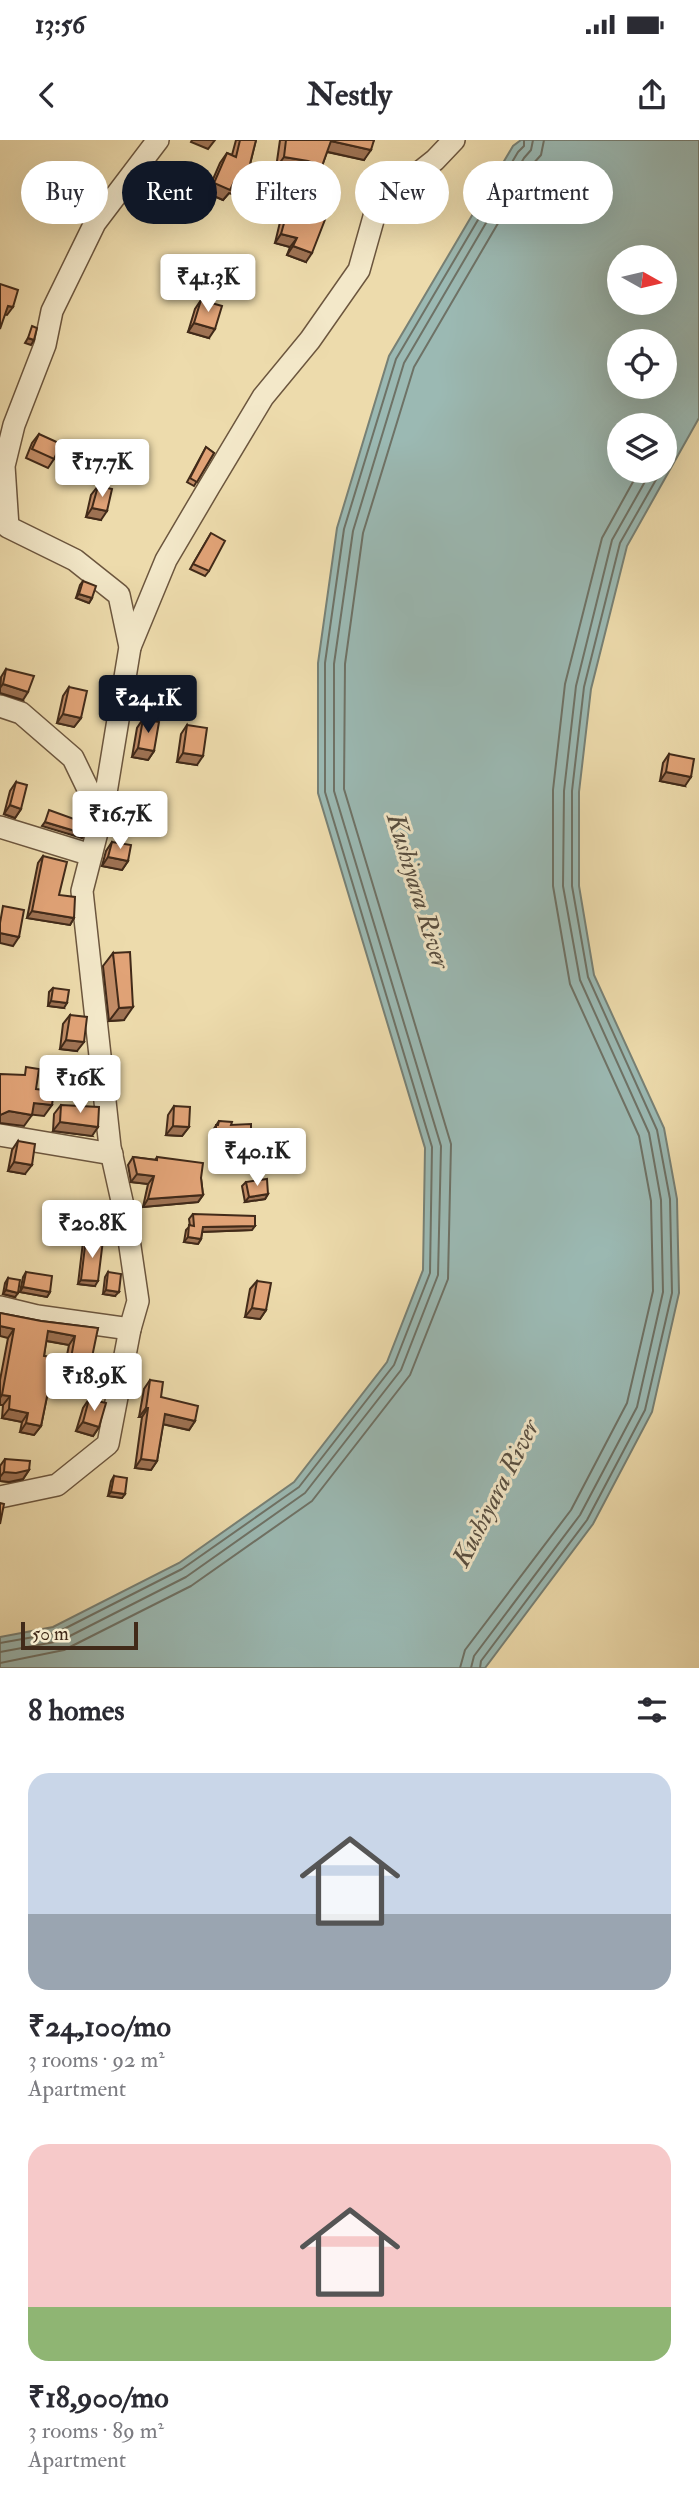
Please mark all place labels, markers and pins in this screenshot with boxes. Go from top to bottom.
pin: ₹41.3K [151,254,265,314]
pin: ₹17.7K [45,440,159,499]
pin: ₹24.1K [91,676,205,735]
pin: ₹16.7K [63,792,177,851]
pin: ₹16K [39,1056,121,1115]
pin: ₹40.1K [200,1128,314,1188]
pin: ₹20.8K [35,1200,149,1260]
pin: ₹18.9K [37,1354,151,1413]

